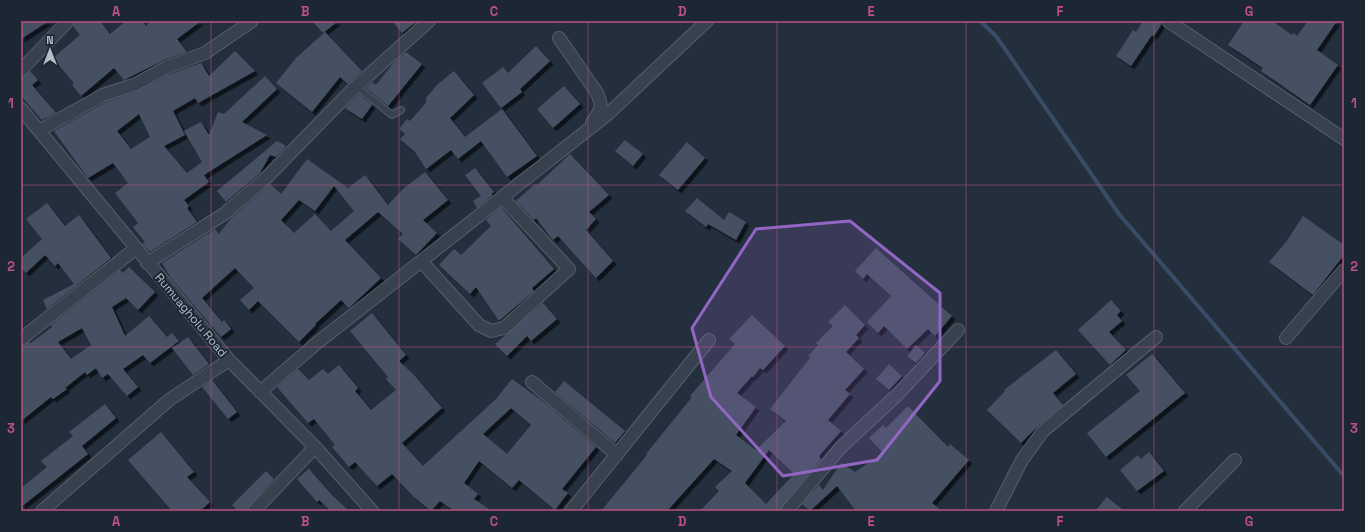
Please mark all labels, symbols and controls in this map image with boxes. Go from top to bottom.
text: A [112,3,121,20]
text: B [301,3,310,20]
text: C [490,3,498,20]
text: D [678,3,687,20]
text: E [867,3,875,20]
text: F [1057,3,1064,20]
text: G [1245,3,1253,20]
north arrow [30,30,70,70]
text: N [46,33,54,47]
text: 1 [8,95,14,112]
text: 1 [1351,95,1357,112]
text: 2 [7,258,15,275]
text: 2 [1350,258,1358,275]
street label: Rumuagholu Road [151,270,231,360]
text: 3 [7,420,15,437]
text: 3 [1350,420,1358,437]
text: A [112,513,121,530]
text: B [301,513,310,530]
text: C [490,513,498,530]
text: D [678,513,687,530]
text: E [867,513,875,530]
text: F [1057,513,1064,530]
text: G [1245,513,1253,530]

